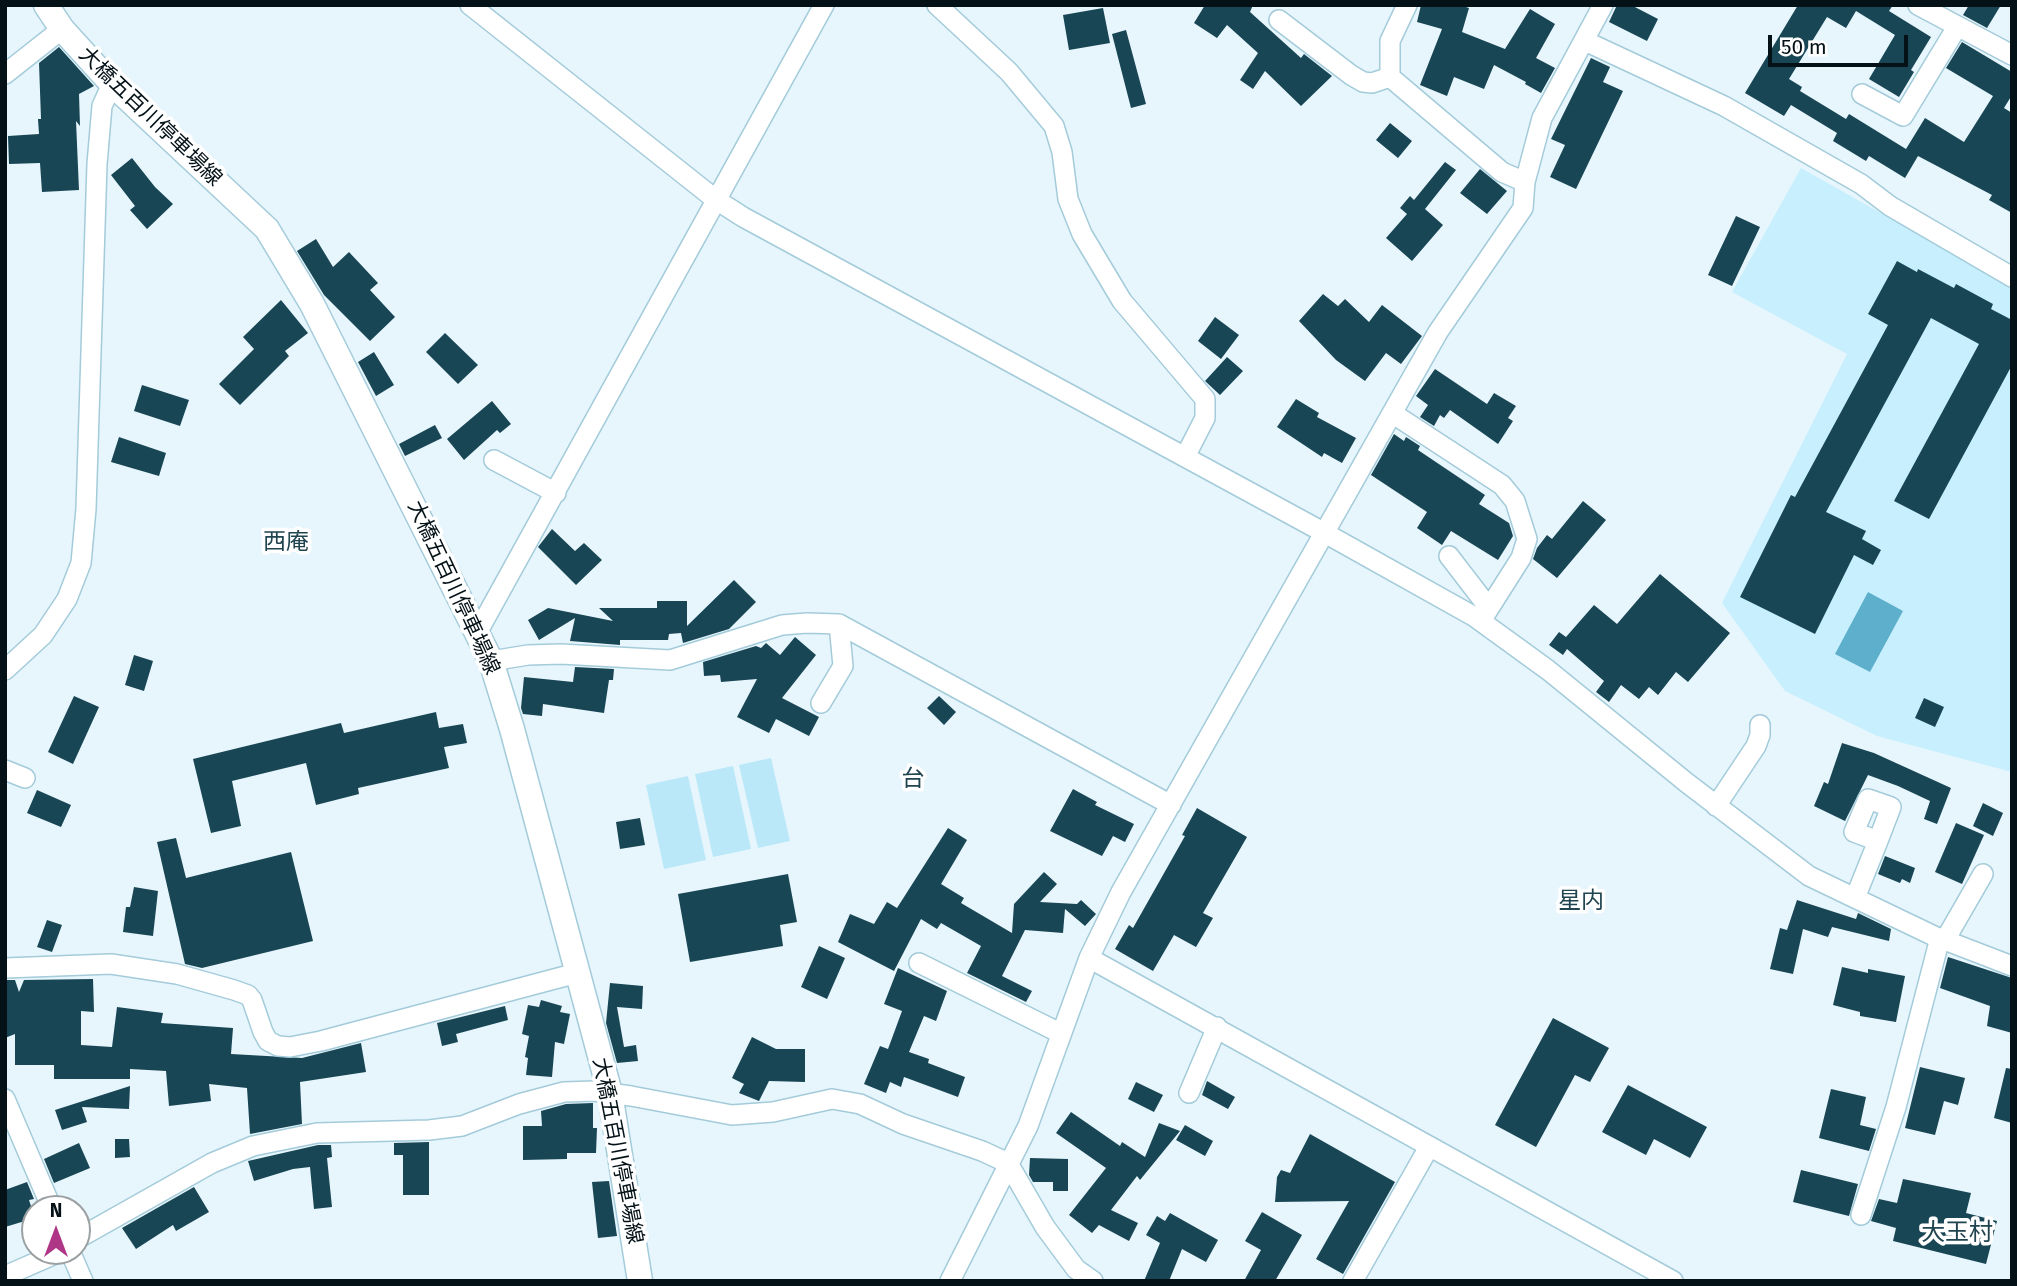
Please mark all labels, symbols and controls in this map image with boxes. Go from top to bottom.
scale bar [1772,21,1912,65]
text: 50 m [1781,34,1827,60]
street label: 大橋五百川停車場線 [73,42,227,192]
street label: 大橋五百川停車場線 [402,497,504,679]
district label: 西庵 [263,529,309,557]
district label: 台 [902,766,924,794]
district label: 星内 [1558,888,1604,916]
street label: 大橋五百川停車場線 [587,1056,647,1246]
north arrow [21,1195,91,1265]
text: N [50,1199,62,1222]
district label: 大玉村 [1921,1219,1993,1247]

